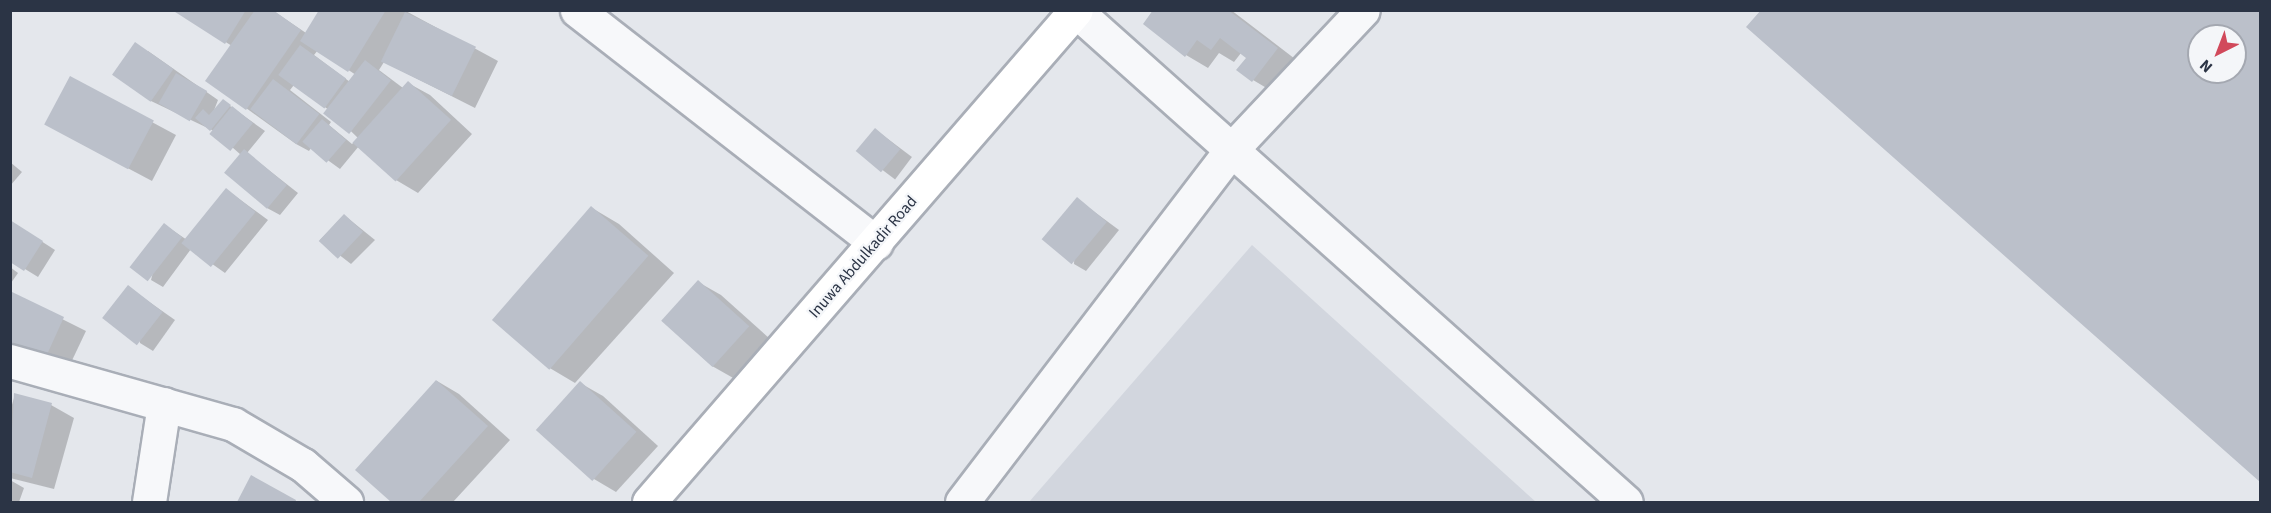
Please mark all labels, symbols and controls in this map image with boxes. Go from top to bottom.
north arrow [2187,24,2247,84]
text: N [2195,54,2218,78]
street label: Inuwa Abdulkadir Road [805,192,921,322]

